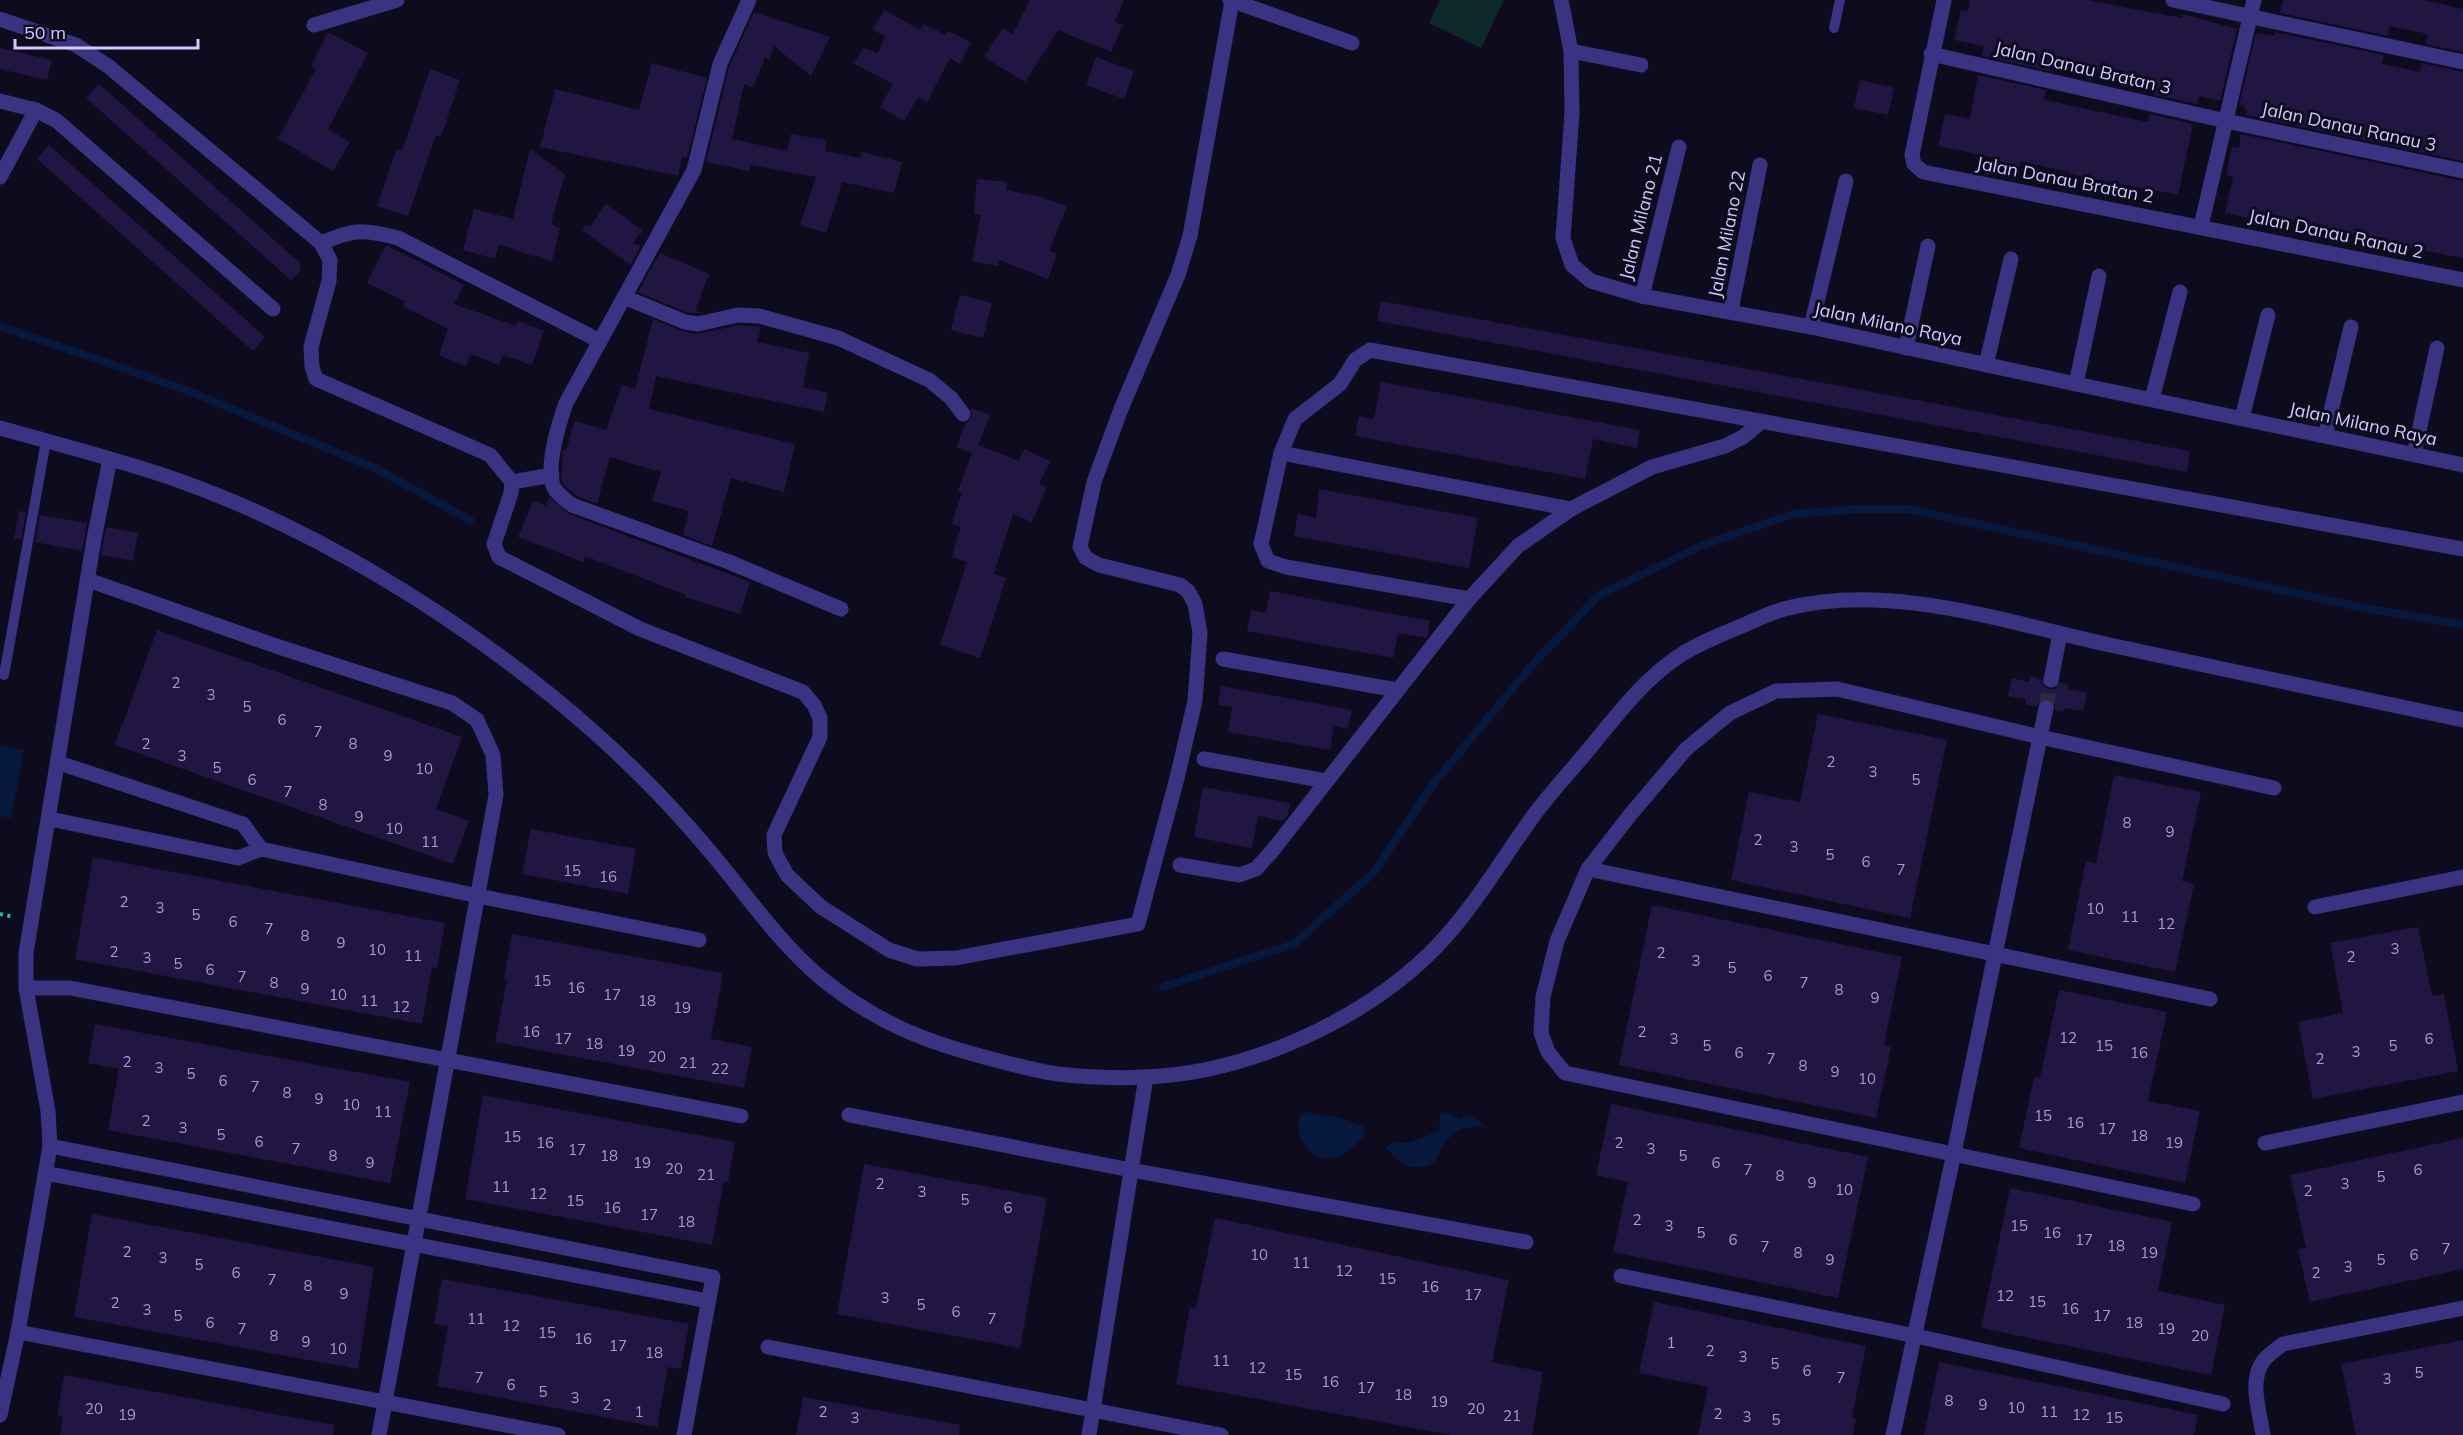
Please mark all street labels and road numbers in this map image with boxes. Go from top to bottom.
street label: Jalan Danau Bratan 3 [1993,36,2174,99]
street label: Jalan Danau Ranau 3 [2260,97,2439,156]
street label: Jalan Danau Bratan 2 [1974,151,2156,208]
street label: Jalan Milano 21 [1614,152,1667,282]
street label: Jalan Milano 22 [1703,168,1750,299]
street label: Jalan Danau Ranau 2 [2247,204,2426,263]
street label: Jalan Milano Raya [1812,297,1964,350]
street label: Jalan Milano Raya [2287,397,2439,450]

